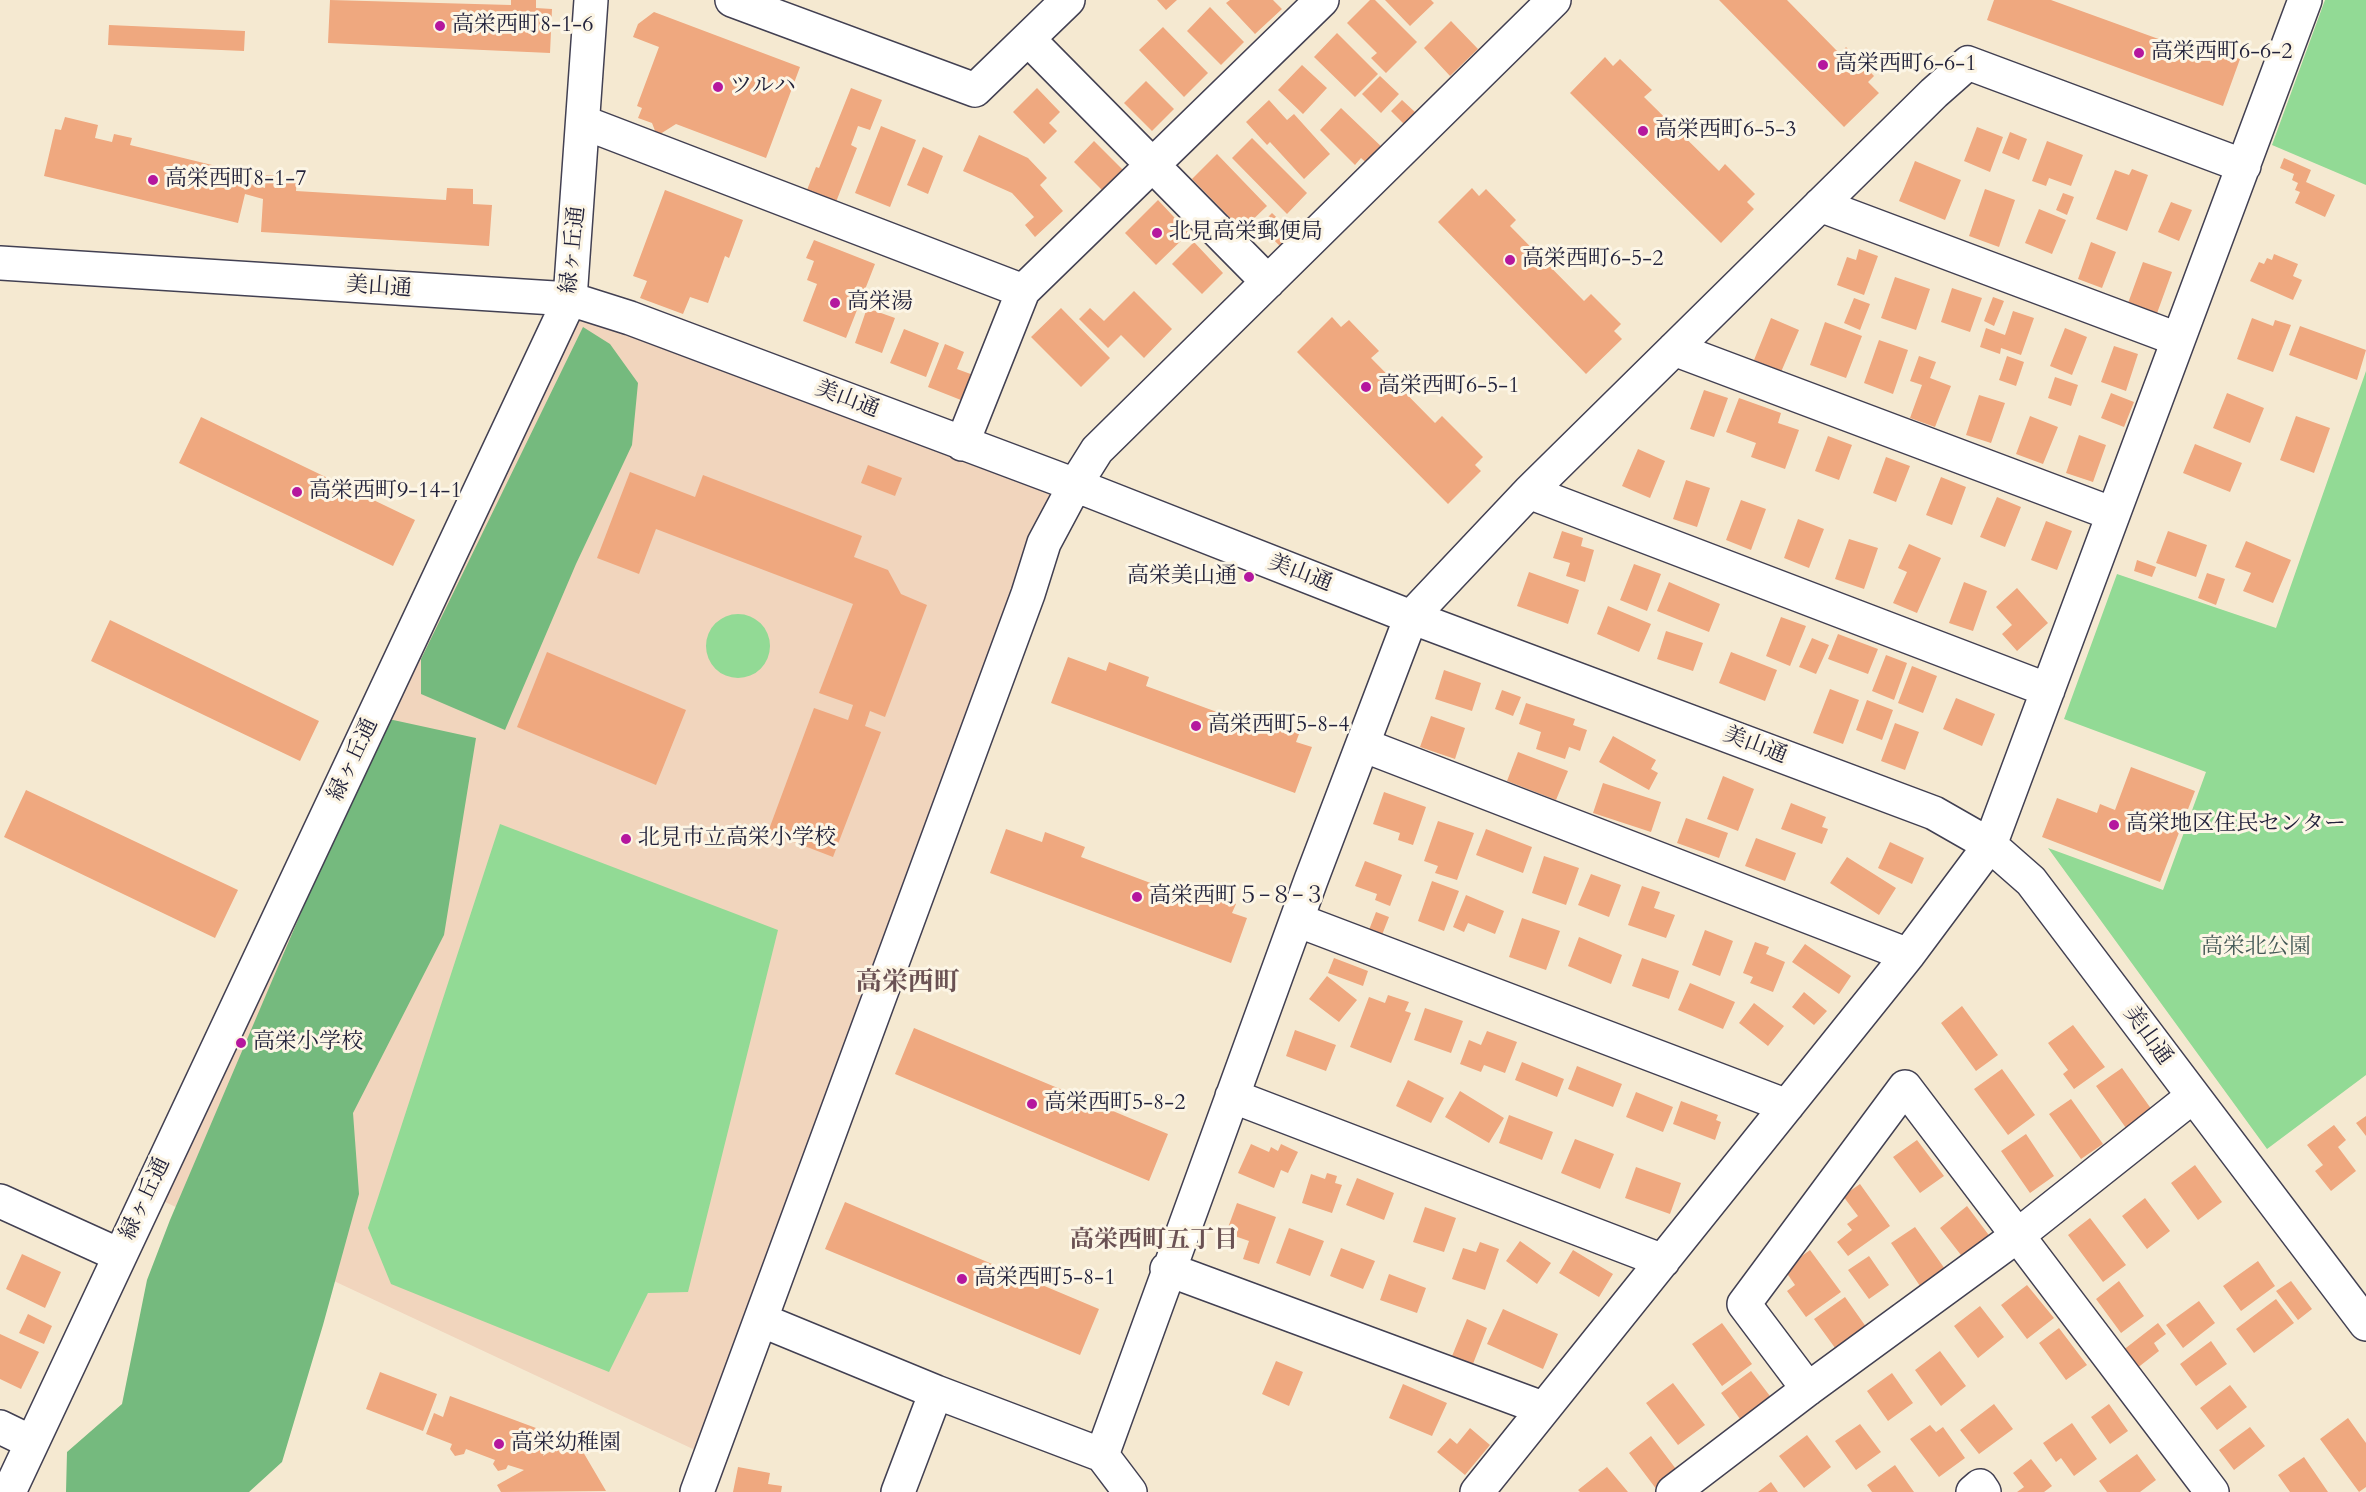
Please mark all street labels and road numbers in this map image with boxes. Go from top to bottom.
street label: 緑ヶ丘通 [556,205,592,295]
street label: 美山通 [345,273,413,303]
street label: 美山通 [811,376,883,424]
street label: 美山通 [1264,550,1336,598]
street label: 緑ヶ丘通 [323,715,385,805]
street label: 美山通 [1719,722,1791,770]
street label: 美山通 [2117,1002,2177,1070]
street label: 緑ヶ丘通 [115,1154,177,1244]

